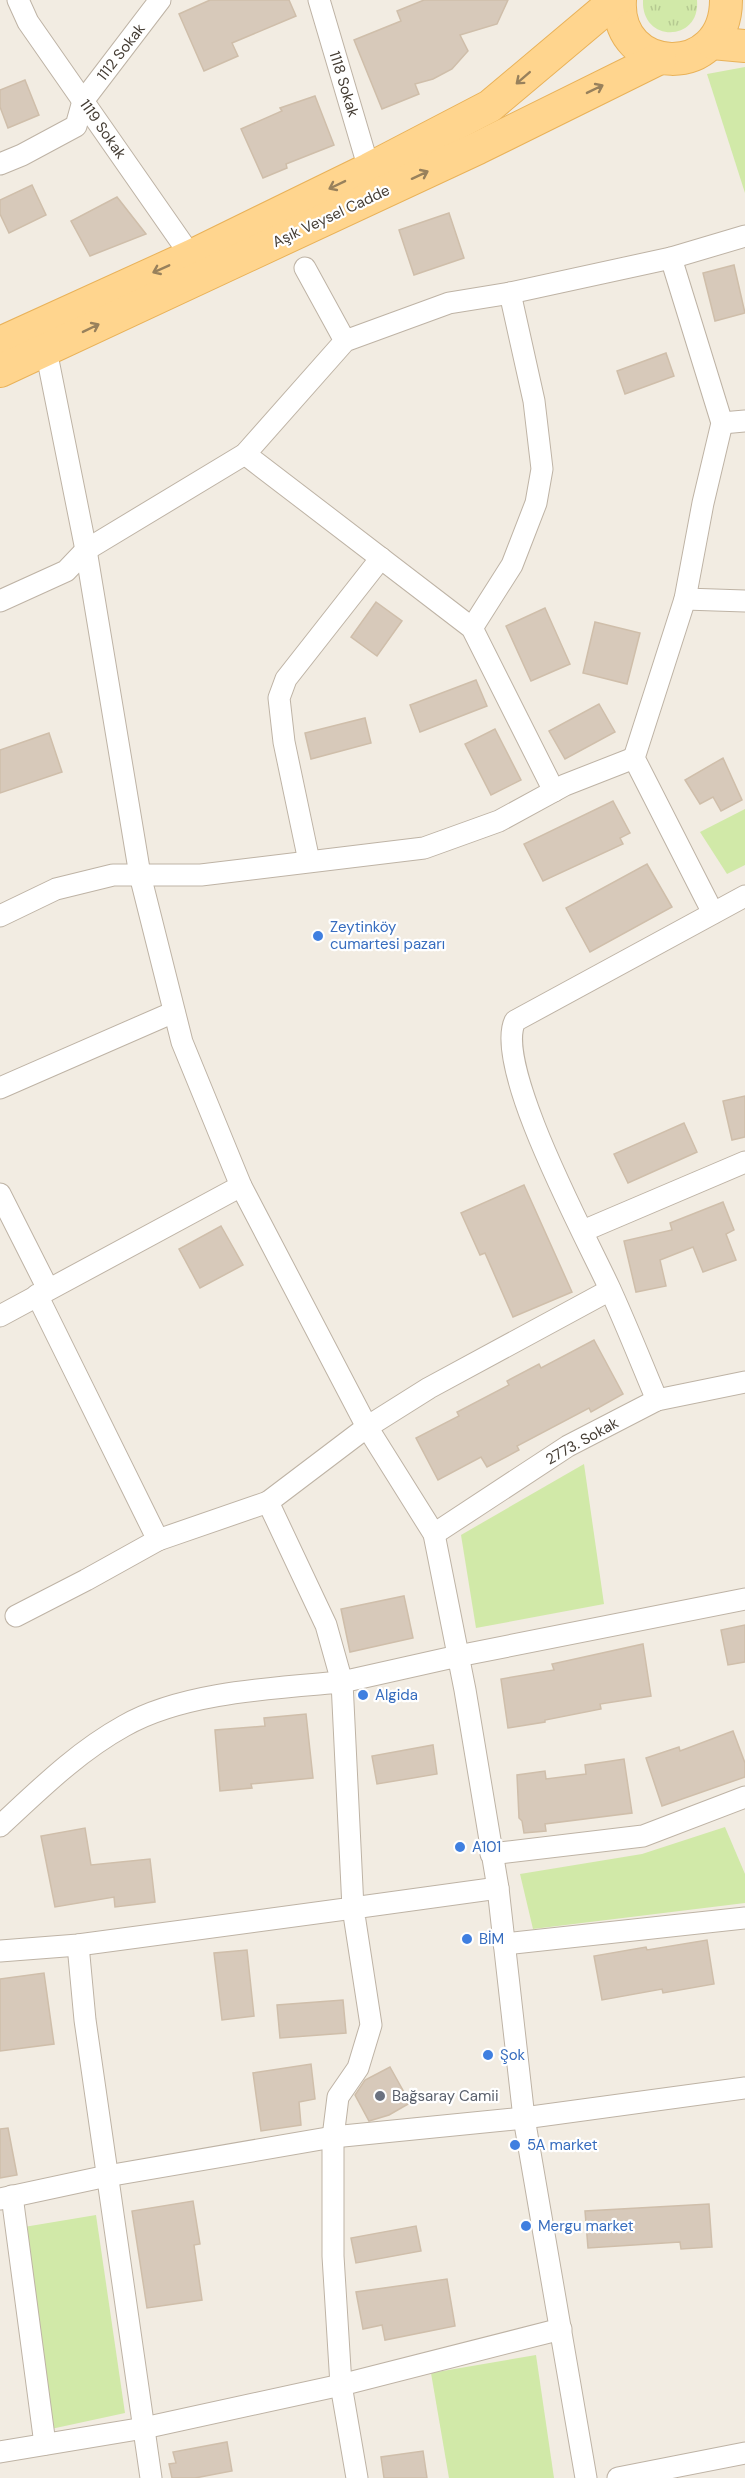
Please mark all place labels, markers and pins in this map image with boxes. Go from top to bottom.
place label: Zeytinköy cumartesi pazarı [330,917,445,954]
marker: Zeytinköy cumartesi pazarı [311,929,325,943]
place label: Algida [375,1685,418,1705]
marker: Algida [356,1688,370,1702]
place label: A101 [472,1837,501,1857]
marker: A101 [453,1840,467,1854]
place label: BİM [479,1929,504,1949]
marker: BİM [460,1932,474,1946]
place label: Şok [500,2045,526,2065]
marker: Şok [481,2048,495,2062]
place label: Bağsaray Camii [392,2086,499,2106]
marker: Bağsaray Camii [373,2089,387,2103]
place label: 5A market [527,2135,598,2155]
marker: 5A market [508,2138,522,2152]
place label: Mergu market [538,2216,634,2236]
marker: Mergu market [519,2219,533,2233]

